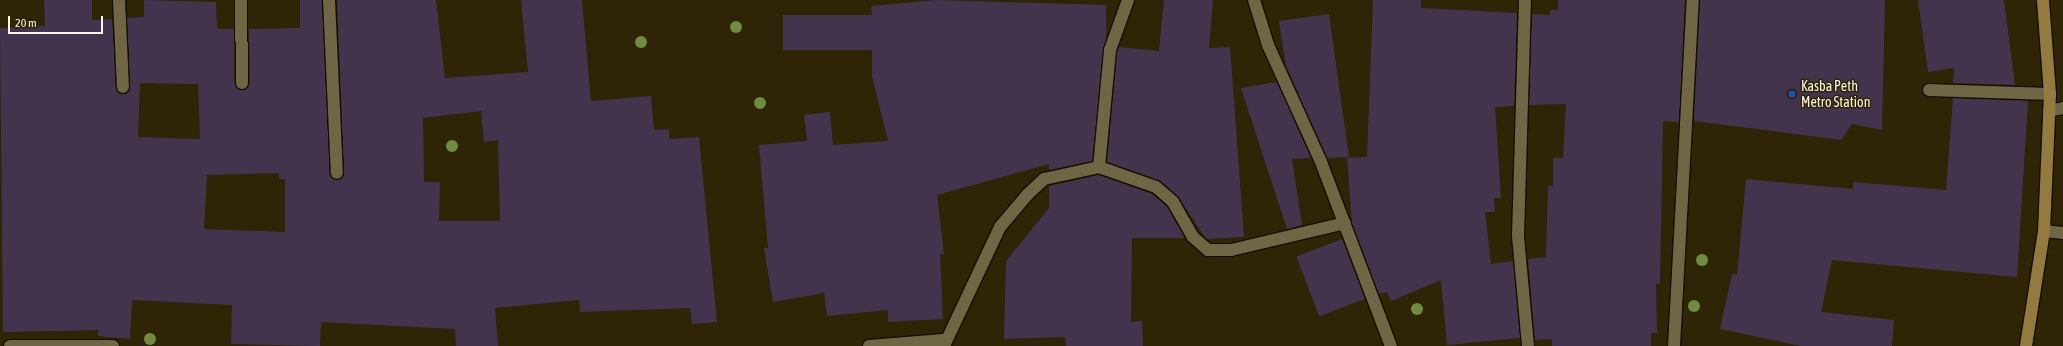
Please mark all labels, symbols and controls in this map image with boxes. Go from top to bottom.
scale bar [10,8,105,34]
text: 20 m [15,16,37,30]
place label: Kasba Peth Metro Station [1801,78,1870,110]
marker: Kasba Peth Metro Station [1786,88,1798,100]

